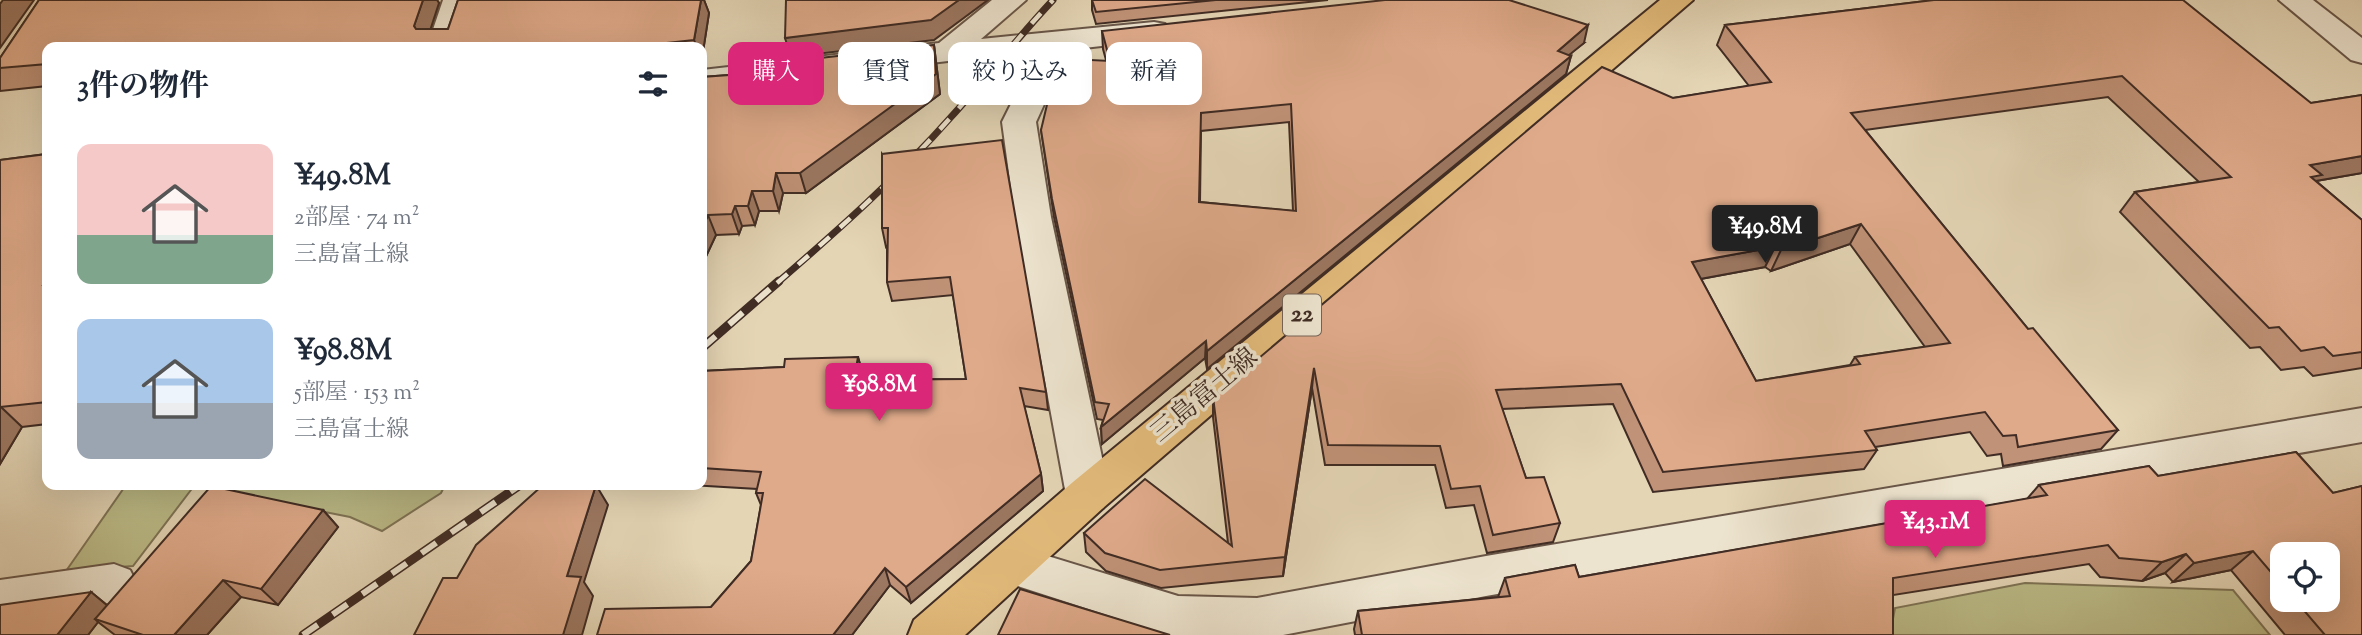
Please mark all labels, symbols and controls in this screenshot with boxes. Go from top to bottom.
chip: 購入 [728,42,824,105]
chip: 賃貸 [838,42,934,105]
chip: 絞り込み [948,42,1092,105]
chip: 新着 [1106,42,1202,105]
icon: filters [634,65,672,103]
text: 3件の物件 [77,66,209,109]
text: ¥49.8M [294,155,391,198]
icon: home [133,172,217,256]
text: 2部屋 · 74 m² [294,202,420,235]
pin: ¥49.8M [1708,205,1822,265]
text: ¥49.8M [1728,211,1802,244]
text: 三島富士線 [294,239,409,272]
road number: 22 [1283,294,1321,336]
text: ¥98.8M [294,330,392,373]
street label: 三島富士線 [1143,340,1267,452]
icon: home [133,347,217,431]
pin: ¥98.8M [822,364,936,423]
text: ¥98.8M [841,369,917,402]
text: 5部屋 · 153 m² [294,377,420,410]
text: 三島富士線 [294,414,409,447]
pin: ¥43.1M [1878,500,1992,560]
text: ¥43.1M [1900,506,1970,539]
map controls [2270,542,2340,612]
button: locate [2270,542,2340,612]

